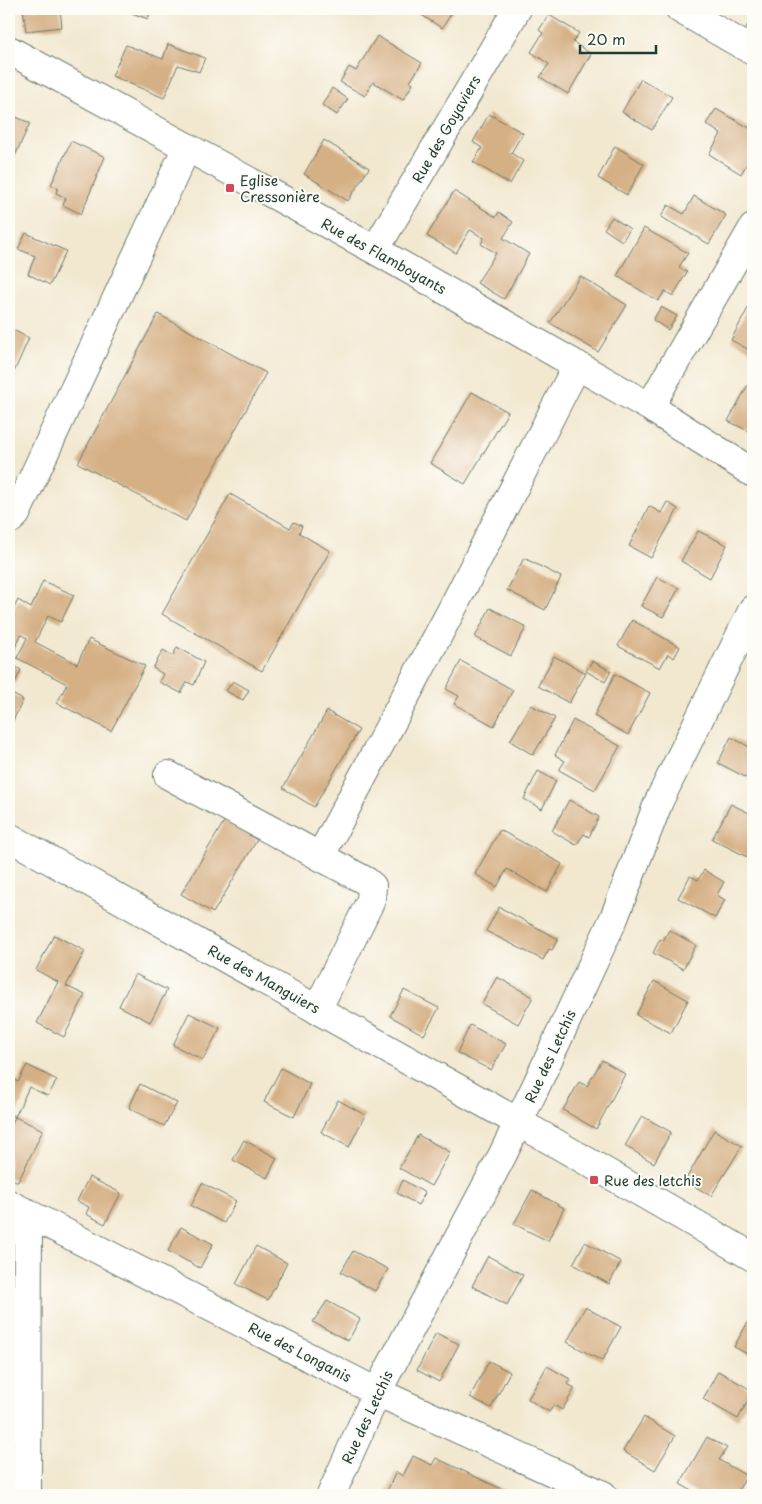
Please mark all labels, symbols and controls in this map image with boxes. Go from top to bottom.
scale bar [580,22,656,54]
text: 20 m [587,27,626,50]
street label: Rue des Goyaviers [407,71,485,187]
place label: Eglise Cressonière [240,170,320,207]
marker: Eglise Cressonière [224,182,236,194]
street label: Rue des Flamboyants [318,213,451,299]
street label: Rue des Manguiers [204,939,324,1019]
street label: Rue des Letchis [519,1006,581,1106]
place label: Rue des letchis [604,1170,701,1191]
marker: Rue des letchis [588,1174,600,1186]
street label: Rue des Longanis [245,1317,355,1387]
street label: Rue des Letchis [336,1367,398,1467]

